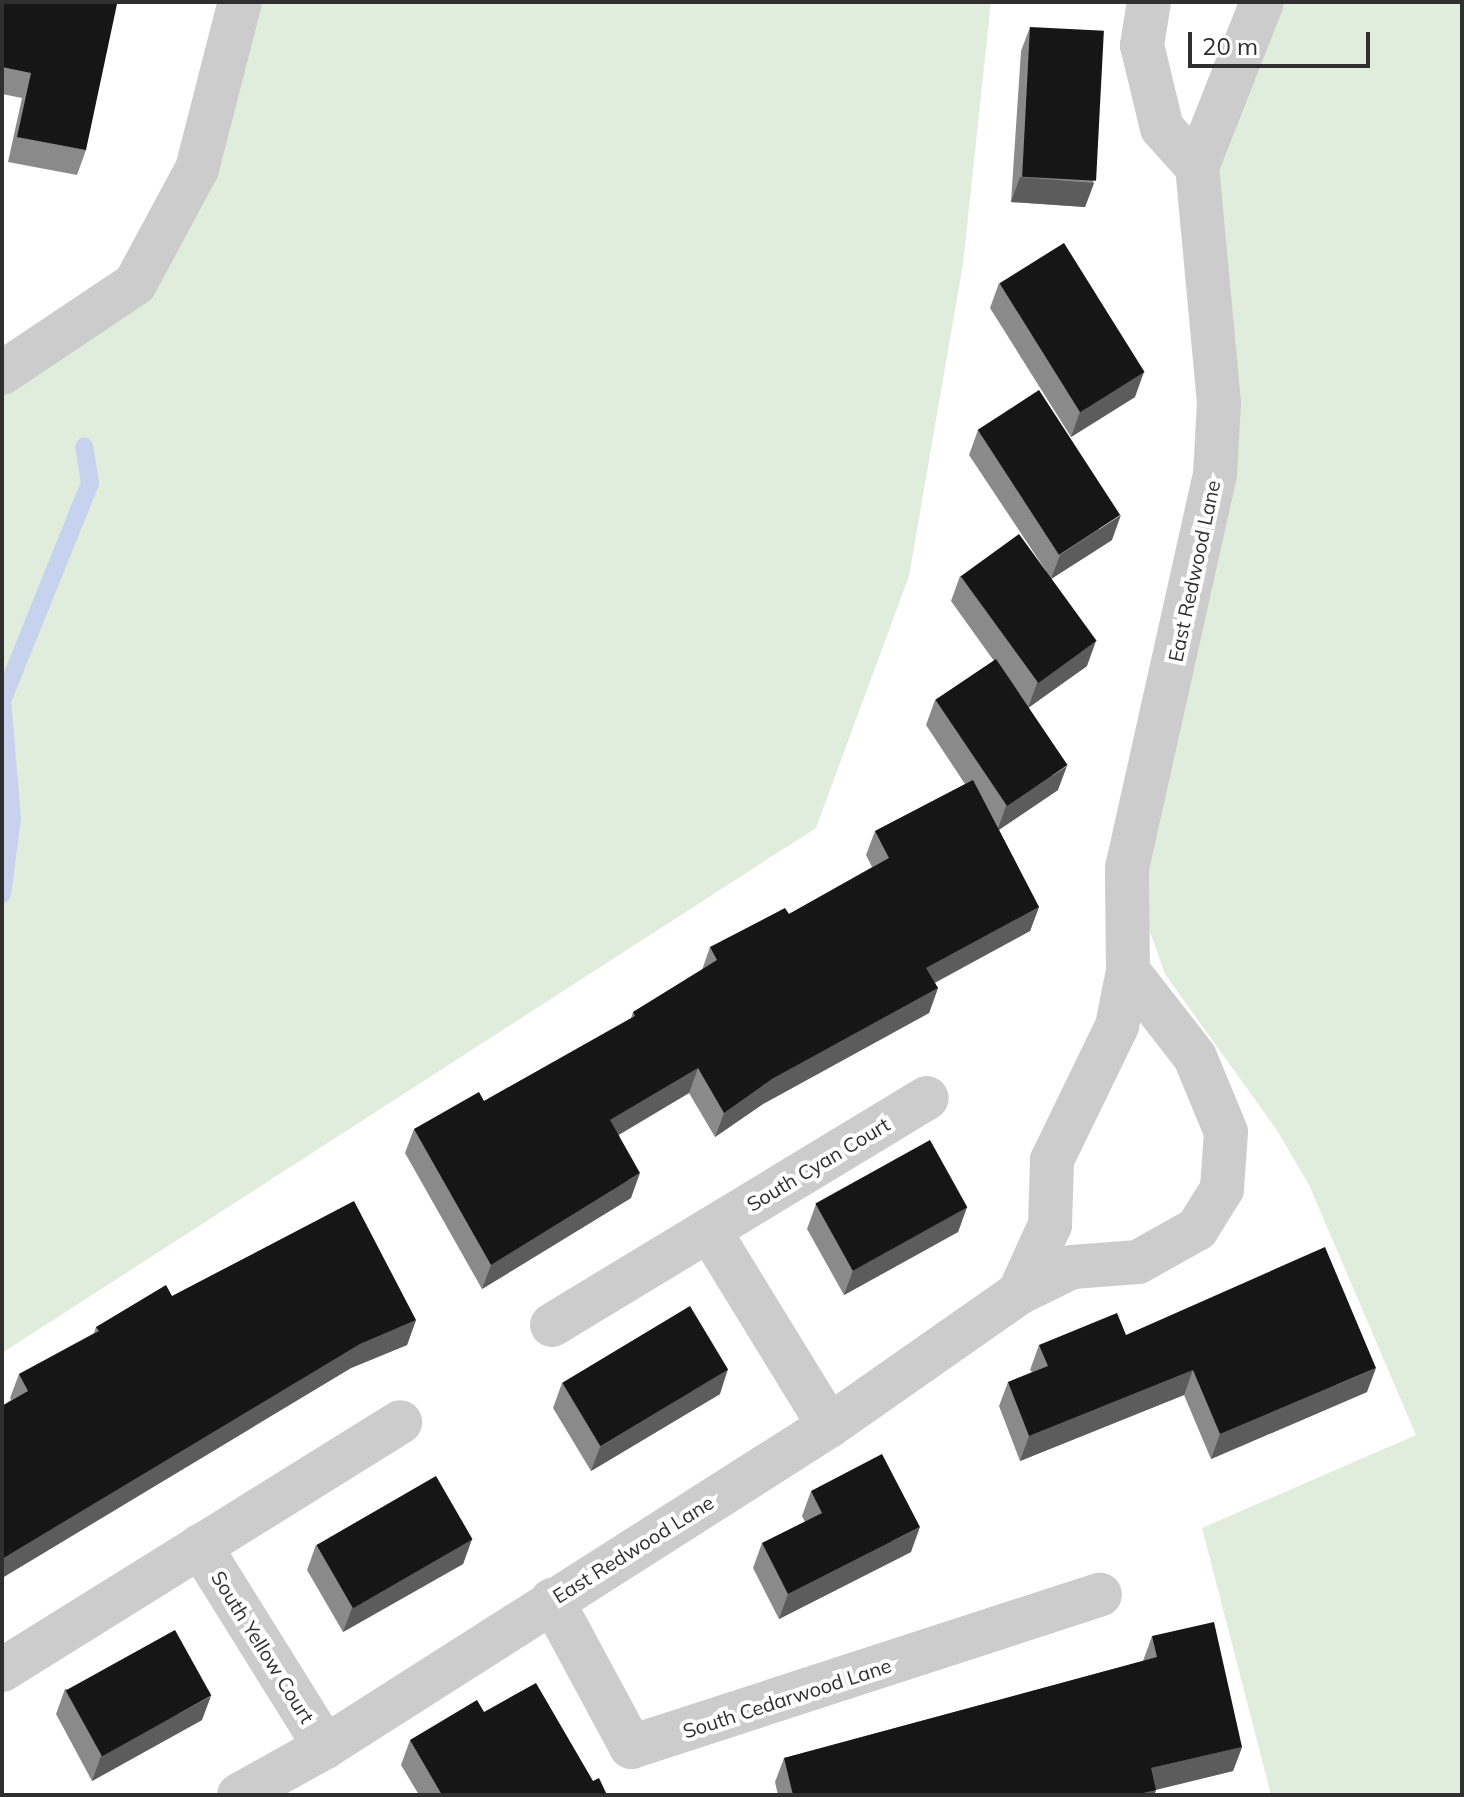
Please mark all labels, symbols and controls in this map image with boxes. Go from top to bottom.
scale bar [1192,16,1374,66]
text: 20 m [1202,31,1258,61]
street label: East Redwood Lane [1163,478,1225,664]
street label: South Cyan Court [742,1112,894,1216]
street label: East Redwood Lane [548,1490,718,1608]
street label: South Yellow Court [206,1566,320,1728]
street label: South Cedarwood Lane [680,1653,894,1743]

